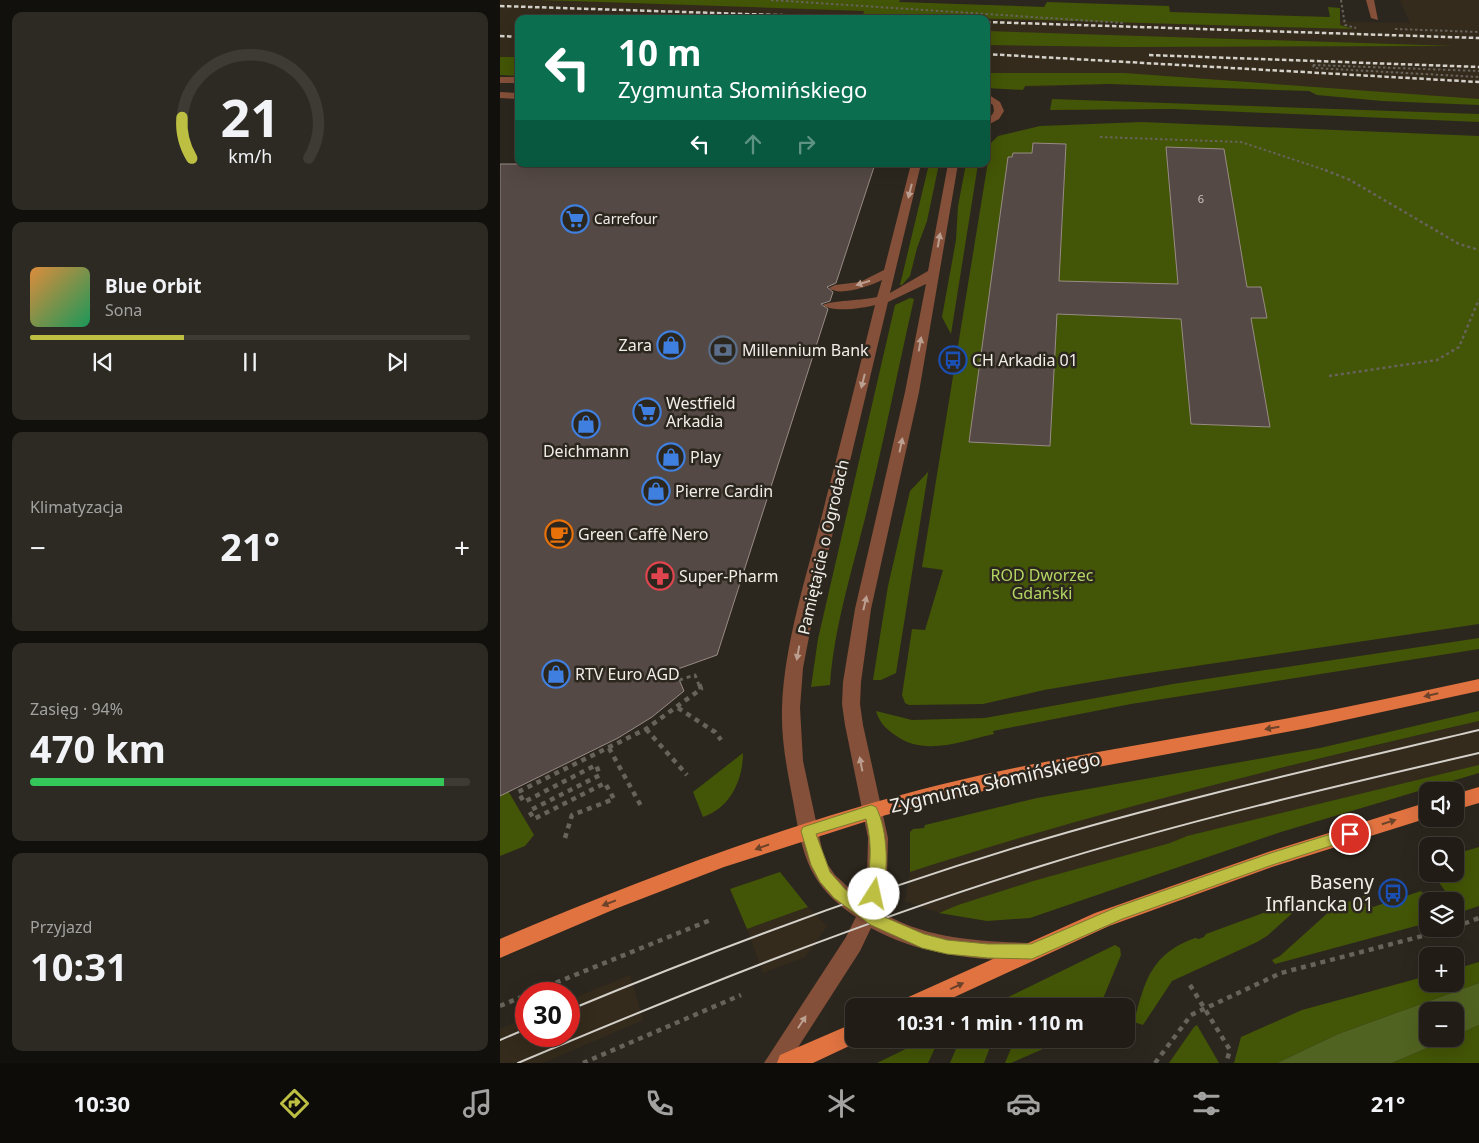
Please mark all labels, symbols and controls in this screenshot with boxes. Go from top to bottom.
text: 10 m [618,29,701,76]
icon: left [535,35,600,100]
text: Zygmunta Słomińskiego [618,74,867,104]
text: 21 [220,81,280,152]
icon: left [686,130,714,158]
icon: ahead [739,130,767,158]
icon: right [792,130,820,158]
text: km/h [228,144,272,168]
one-way arrow [905,183,913,198]
house number: 6 [1198,191,1204,206]
supermarket icon: Carrefour [560,204,590,234]
place label: Carrefour [594,209,658,228]
one-way arrow [935,232,943,247]
text: Blue Orbit [105,273,201,299]
one-way arrow [856,280,871,288]
text: Sona [105,299,142,321]
shop icon: Zara [656,330,686,360]
place label: Zara [619,334,652,356]
bank icon: Millennium Bank [708,335,738,365]
one-way arrow [917,336,925,352]
place label: Millennium Bank [742,339,869,361]
bus stop icon: CH Arkadia 01 [938,345,968,375]
icon: previous [89,348,117,376]
icon: pause [236,348,264,376]
icon: next [383,348,411,376]
place label: CH Arkadia 01 [972,349,1078,371]
one-way arrow [859,374,867,389]
place label: Westfield Arkadia [666,392,736,432]
supermarket icon: Westfield Arkadia [632,397,662,427]
shop icon: Deichmann [571,409,601,439]
one-way arrow [897,437,905,452]
place label: Deichmann [543,440,629,462]
shop icon: Play [656,442,686,472]
place label: Play [690,446,722,468]
street label: Pamiętajcie o Ogrodach [792,457,854,637]
shop icon: Pierre Cardin [641,476,671,506]
place label: Pierre Cardin [675,480,773,502]
text: Klimatyzacja [30,496,123,518]
cafe icon: Green Caffè Nero [544,519,574,549]
text: 21° [220,520,280,572]
place label: Green Caffè Nero [578,523,708,545]
text: − [30,528,46,566]
text: + [454,528,470,566]
pharmacy icon: Super-Pharm [645,561,675,591]
park label: ROD Dworzec Gdański [990,564,1094,604]
place label: Super-Pharm [679,565,778,587]
one-way arrow [861,596,869,611]
one-way arrow [794,645,802,661]
shop icon: RTV Euro AGD [541,659,571,689]
place label: RTV Euro AGD [575,663,680,685]
one-way arrow [1424,691,1439,699]
text: Zasięg · 94% [30,698,123,720]
text: 470 km [30,722,166,774]
one-way arrow [1264,725,1280,733]
street label: Zygmunta Słomińskiego [887,745,1103,819]
one-way arrow [857,756,865,771]
map controls [1419,782,1464,1047]
button: sound [1419,782,1464,827]
pin [1329,813,1371,855]
one-way arrow [1382,817,1397,825]
icon: arrive [1336,820,1364,848]
button: search [1419,837,1464,882]
one-way arrow [754,843,769,851]
position arrow [847,867,899,919]
place label: Baseny Inflancka 01 [1265,869,1374,917]
bus stop icon: Baseny Inflancka 01 [1378,878,1408,908]
button: layers [1419,892,1464,937]
one-way arrow [602,900,617,907]
text: Przyjazd [30,916,92,938]
text: 10:31 [30,940,128,992]
button: + [1419,947,1464,992]
speed limit sign: 30 [515,982,580,1047]
one-way arrow [950,982,964,990]
button: − [1419,1002,1464,1047]
text: 10:31 · 1 min · 110 m [896,1010,1084,1036]
one-way arrow [797,1016,807,1029]
icon: directions [277,1086,312,1121]
icon: music [460,1086,495,1121]
icon: phone [642,1086,677,1121]
icon: climate [824,1086,859,1121]
icon: car [1006,1086,1041,1121]
icon: filters [1189,1086,1224,1121]
text: 10:30 [74,1088,130,1118]
text: 21° [1371,1088,1405,1118]

